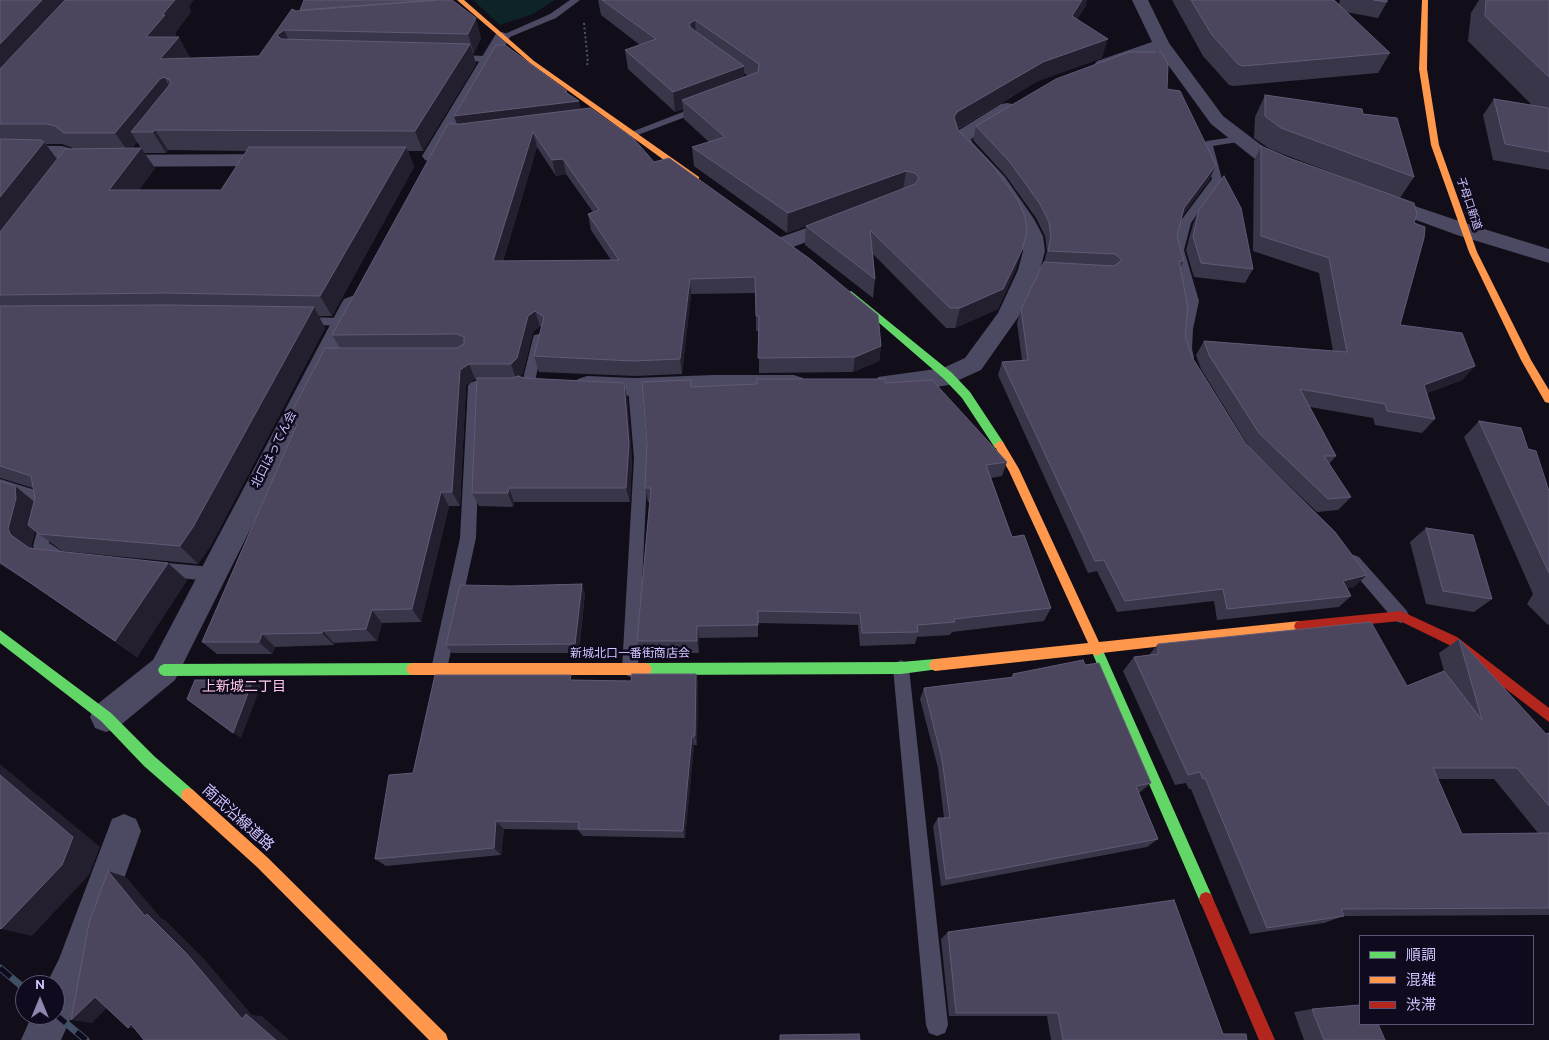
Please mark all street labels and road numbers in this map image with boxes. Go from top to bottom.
street label: 子母口新道 [1453,176,1483,232]
street label: 北口はってん会 [250,409,300,491]
street label: 新城北口一番街商店会 [570,648,690,662]
street label: 南武沿線道路 [198,782,276,856]

